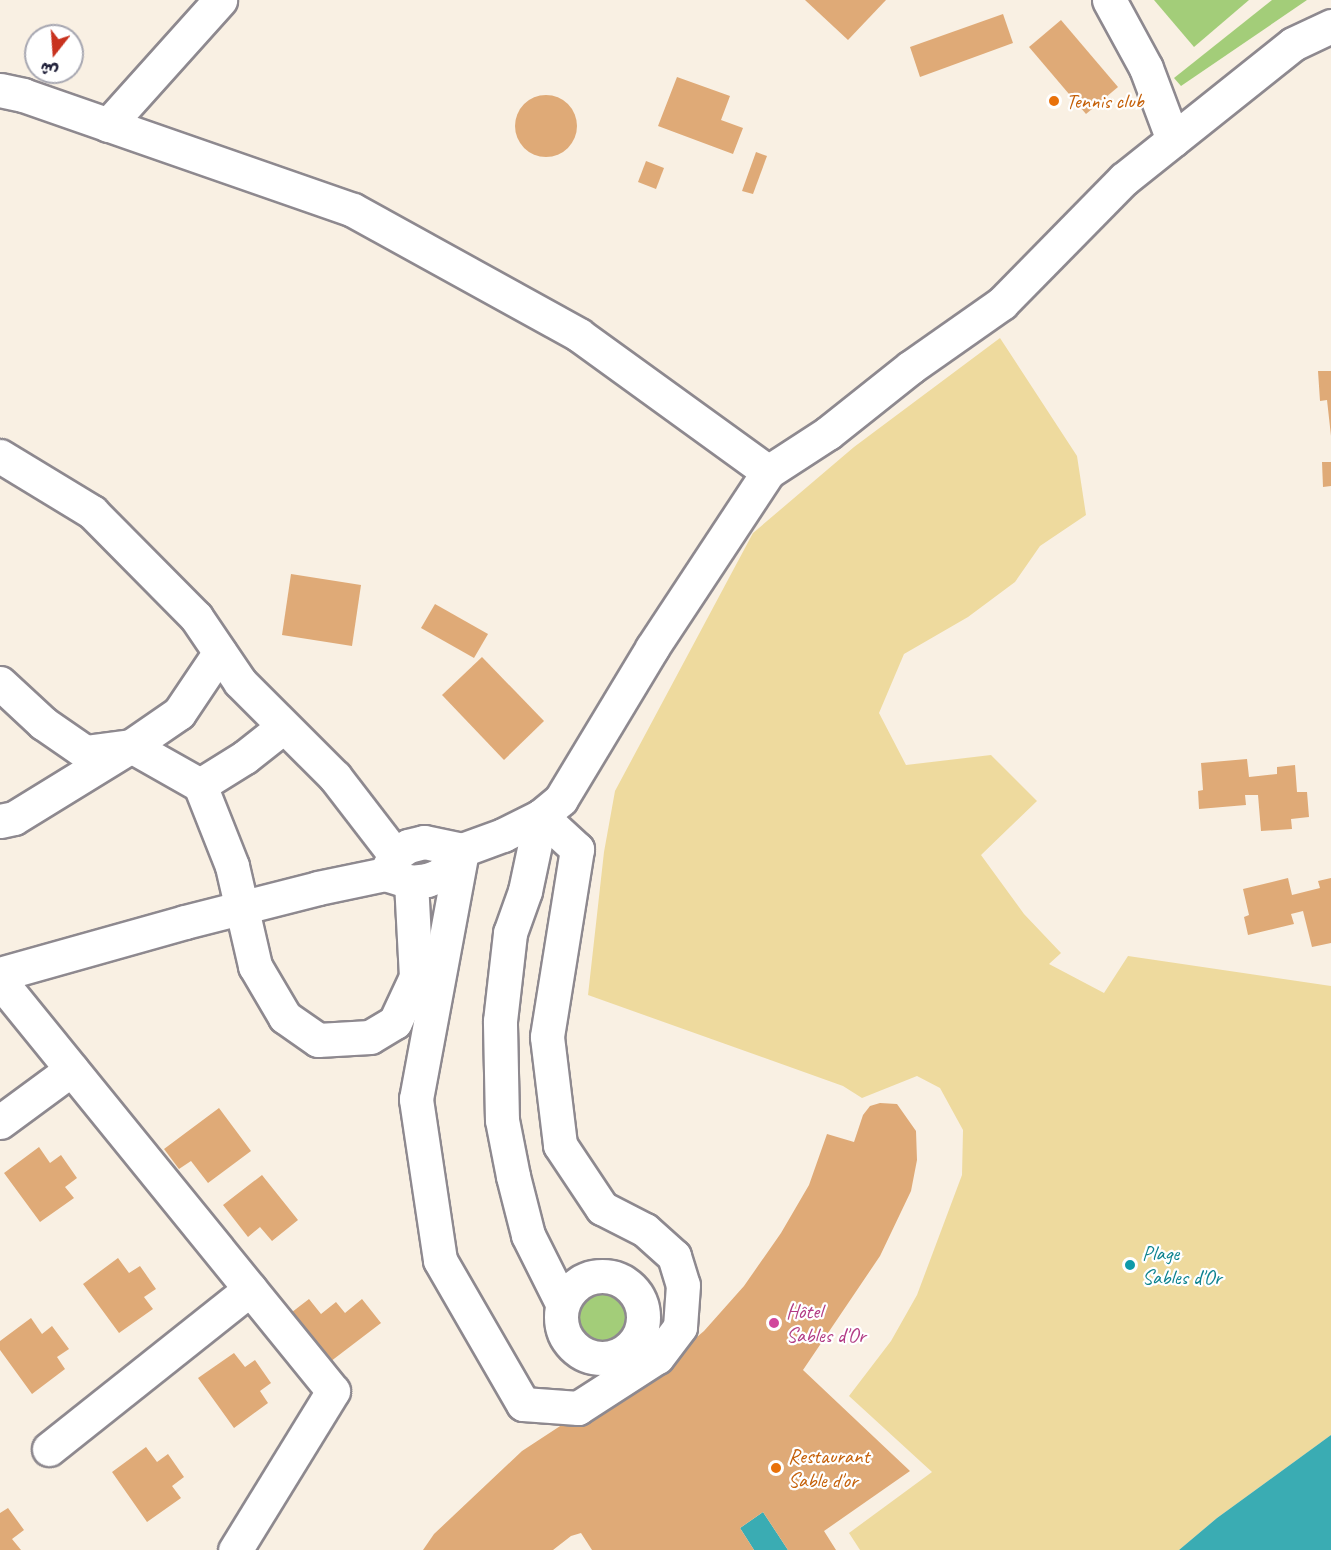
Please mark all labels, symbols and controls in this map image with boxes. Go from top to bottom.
north arrow [24,24,84,84]
text: ش [38,57,61,81]
place label: Tennis club [1066,88,1144,114]
marker: Tennis club [1047,94,1061,108]
place label: Plage Sables d'Or [1142,1240,1222,1290]
marker: Plage Sables d'Or [1123,1258,1137,1272]
place label: Hôtel Sables d'Or [786,1298,866,1348]
marker: Hôtel Sables d'Or [767,1316,781,1330]
place label: Restaurant Sable d'or [788,1443,869,1493]
marker: Restaurant Sable d'or [769,1461,783,1475]

